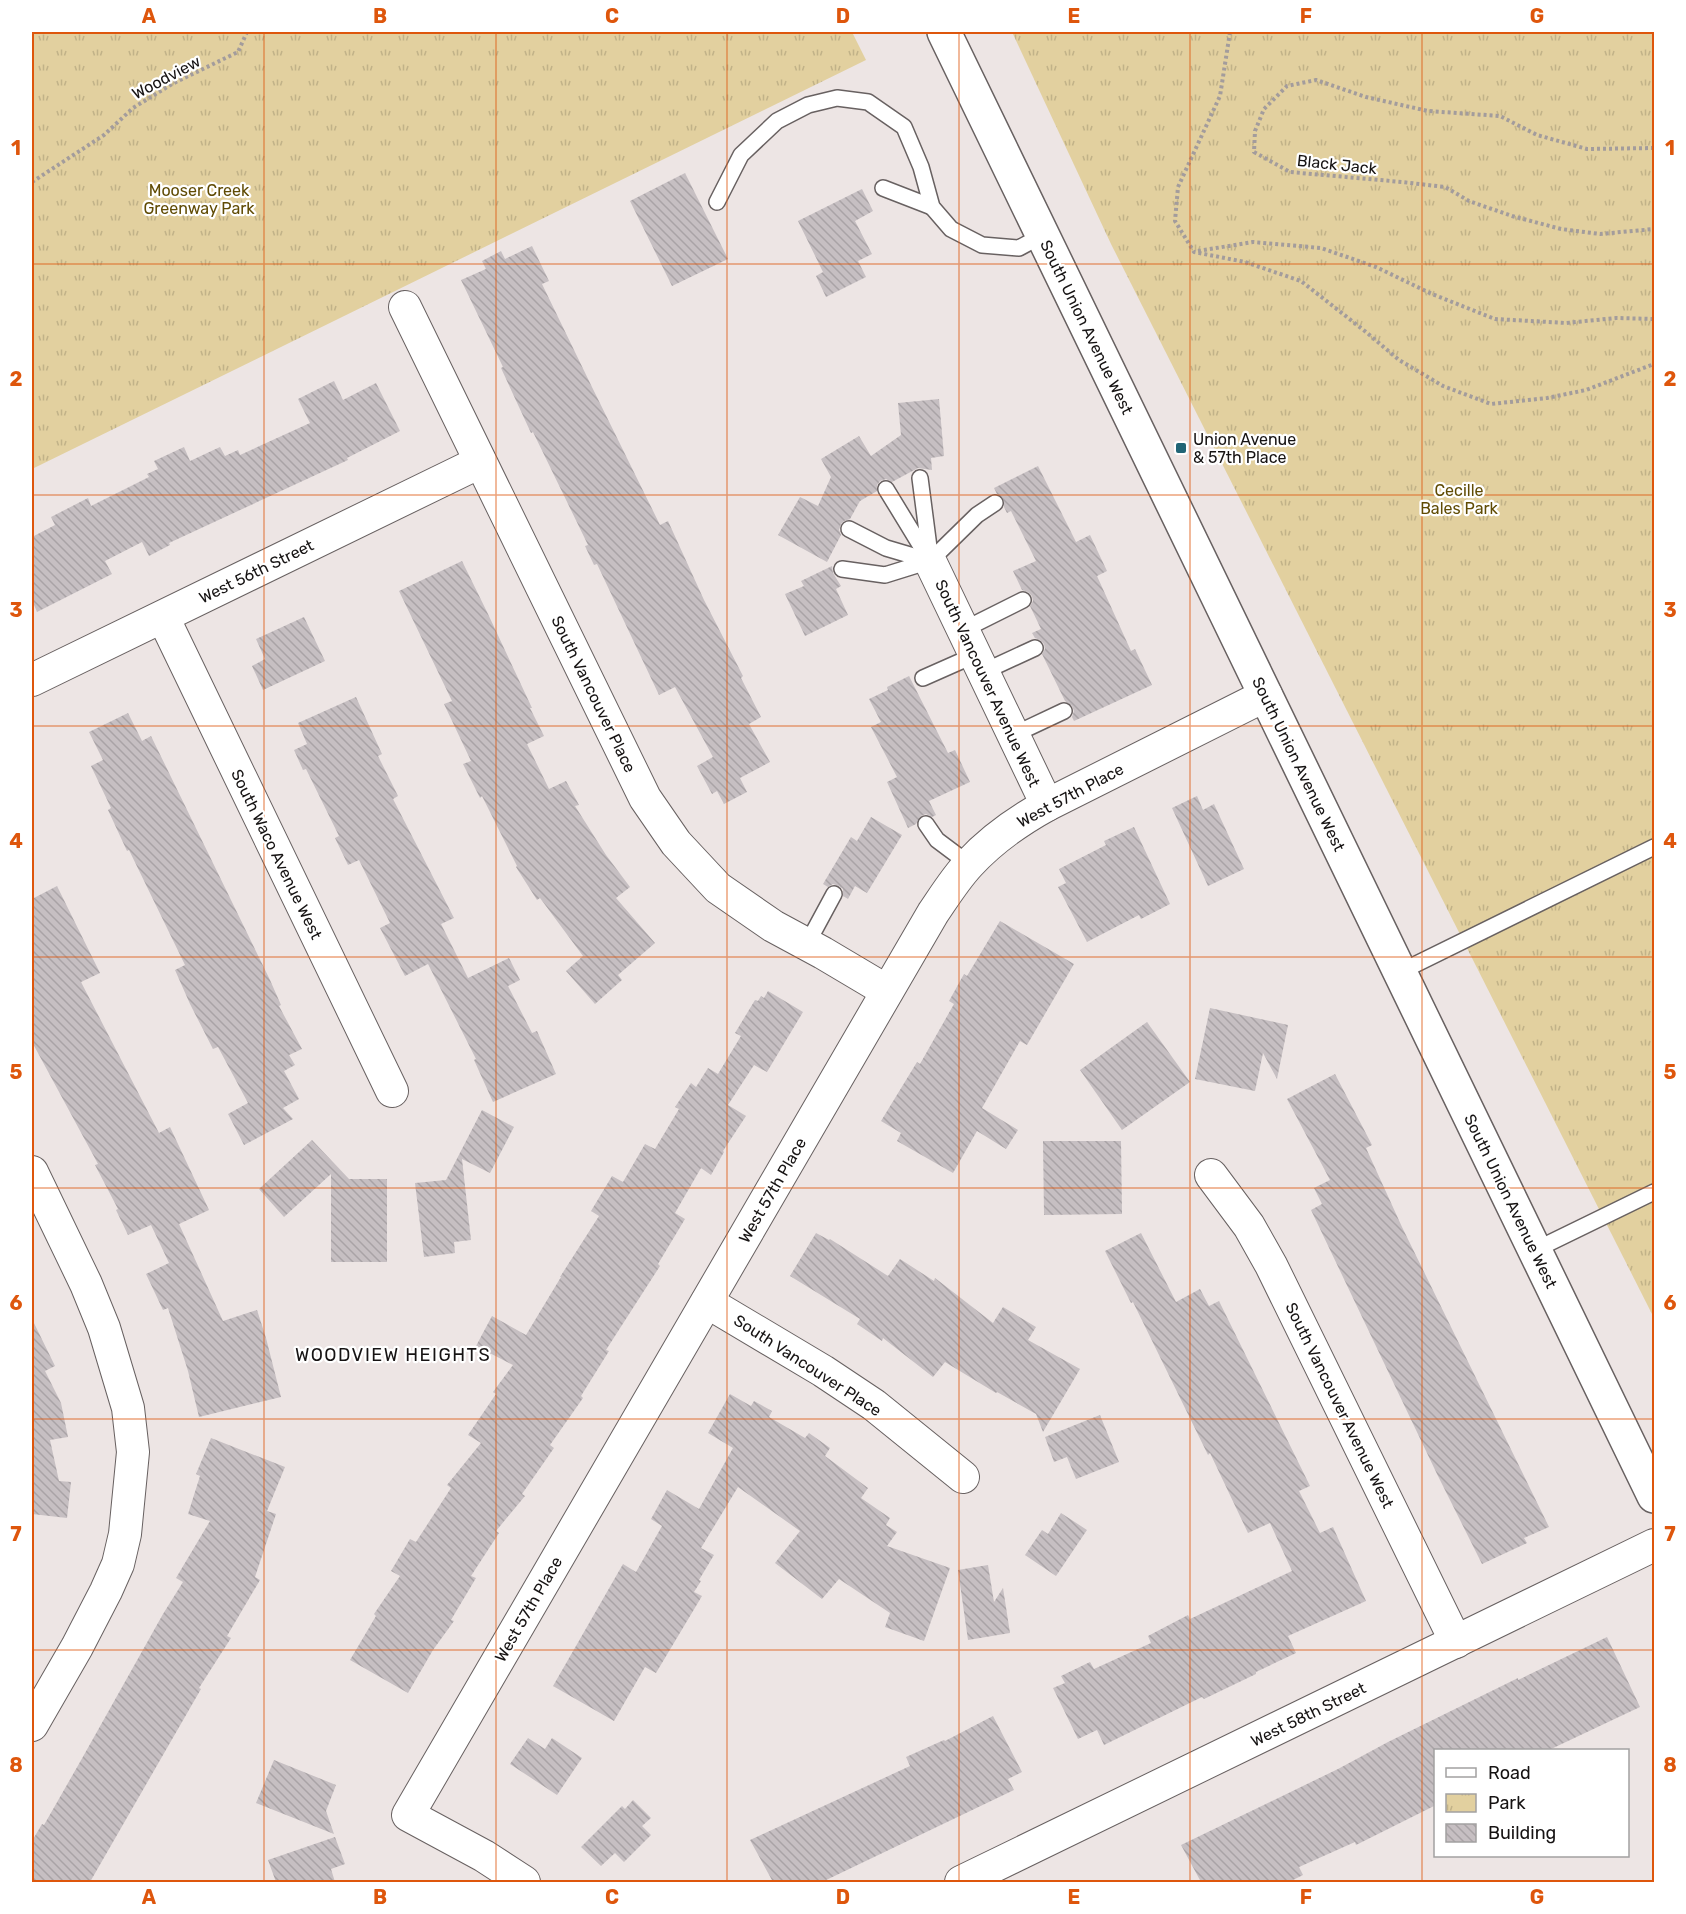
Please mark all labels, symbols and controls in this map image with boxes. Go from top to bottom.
text: A [142,4,157,28]
text: B [373,4,387,28]
text: C [605,4,619,28]
text: D [836,4,850,28]
text: E [1068,4,1080,28]
text: F [1300,4,1312,28]
text: G [1530,4,1544,28]
street label: Woodview [129,51,204,103]
text: 1 [11,136,21,160]
text: 1 [1665,136,1675,160]
street label: Black Jack [1296,151,1379,178]
park label: Mooser Creek Greenway Park [143,181,255,218]
street label: South Union Avenue West [1036,237,1137,417]
text: 2 [10,367,23,391]
text: 2 [1664,367,1677,391]
place label: Union Avenue & 57th Place [1193,430,1296,467]
marker: Union Avenue & 57th Place [1174,441,1188,455]
park label: Cecille Bales Park [1420,481,1499,518]
street label: West 56th Street [196,535,317,607]
street label: South Vancouver Avenue West [931,577,1044,790]
text: 3 [9,598,23,622]
text: 3 [1663,598,1677,622]
street label: South Vancouver Place [547,613,640,776]
street label: South Union Avenue West [1248,674,1349,854]
street label: West 57th Place [1014,759,1127,832]
street label: South Waco Avenue West [227,766,326,942]
text: 4 [9,829,23,853]
text: 4 [1663,829,1677,853]
text: 5 [10,1060,23,1084]
text: 5 [1664,1060,1677,1084]
street label: South Union Avenue West [1460,1111,1561,1291]
street label: West 57th Place [735,1134,810,1246]
text: 6 [9,1291,23,1315]
text: 6 [1663,1291,1677,1315]
street label: South Vancouver Avenue West [1281,1299,1398,1511]
street label: South Vancouver Place [730,1311,885,1420]
district label: WOODVIEW HEIGHTS [295,1344,491,1366]
text: 7 [10,1522,22,1546]
text: 7 [1664,1522,1676,1546]
street label: West 57th Place [491,1553,566,1665]
street label: West 58th Street [1248,1678,1369,1751]
legend [1434,1749,1629,1857]
text: 8 [9,1753,23,1777]
text: 8 [1663,1753,1677,1777]
text: Road [1488,1762,1531,1784]
text: Park [1488,1792,1526,1814]
text: Building [1488,1822,1556,1844]
text: A [142,1885,157,1909]
text: B [373,1885,387,1909]
text: C [605,1885,619,1909]
text: D [836,1885,850,1909]
text: E [1068,1885,1080,1909]
text: F [1300,1885,1312,1909]
text: G [1530,1885,1544,1909]

